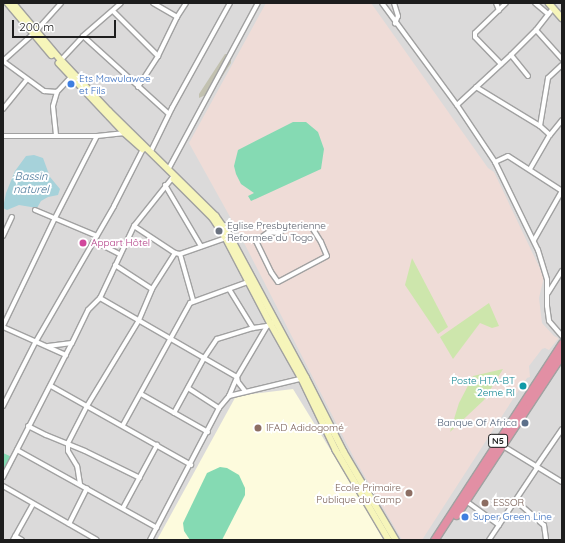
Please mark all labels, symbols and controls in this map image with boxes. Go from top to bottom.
scale bar [14,12,118,38]
text: 200 m [19,19,54,34]
place label: Ets Mawulawoe et Fils [79,72,151,96]
marker: Ets Mawulawoe et Fils [66,79,76,89]
water label: Bassin naturel [13,170,49,196]
place label: Eglise Presbyterienne Reformee du Togo [227,219,326,242]
marker: Eglise Presbyterienne Reformee du Togo [214,226,224,236]
place label: Appart Hôtel [91,237,150,249]
marker: Appart Hôtel [78,238,88,248]
place label: Poste HTA-BT 2eme RI [451,374,515,398]
marker: Poste HTA-BT 2eme RI [518,381,528,391]
place label: Banque Of Africa [437,417,517,429]
marker: Banque Of Africa [520,418,530,428]
place label: IFAD Adidogomé [266,422,344,434]
marker: IFAD Adidogomé [253,423,263,433]
road number: N5 [488,434,508,448]
place label: Ecole Primaire Publique du Camp [316,481,401,504]
marker: Ecole Primaire Publique du Camp [404,488,414,498]
place label: ESSOR [493,497,524,509]
marker: ESSOR [480,498,490,508]
place label: Super Green Line [473,511,552,523]
marker: Super Green Line [460,512,470,522]

